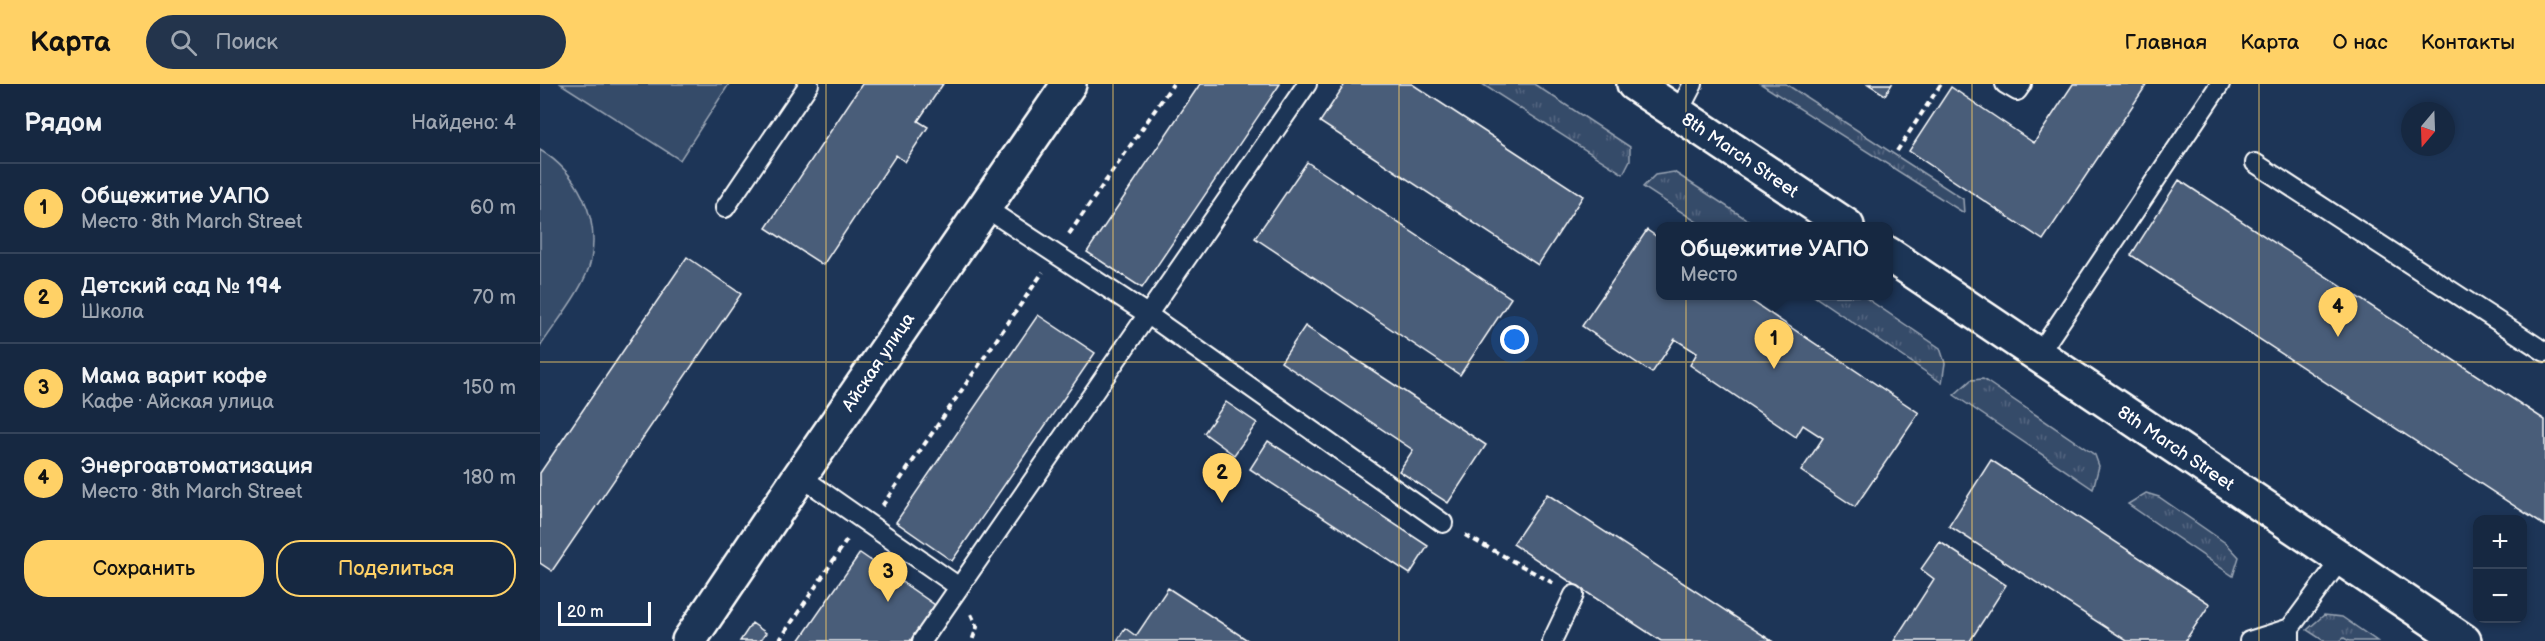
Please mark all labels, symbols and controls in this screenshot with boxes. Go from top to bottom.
search box [146,15,566,69]
text: Карта [30,26,110,59]
icon: search [167,26,200,59]
text: Поиск [215,29,278,56]
text: Главная [2124,30,2207,55]
text: Карта [2240,30,2299,55]
text: О нас [2332,30,2388,55]
text: Контакты [2421,30,2515,55]
north arrow [2401,102,2455,156]
text: Рядом [24,108,102,139]
street label: 8th March Street [1677,109,1802,202]
text: Найдено: 4 [411,111,516,135]
text: Общежитие УАПО [81,183,269,210]
text: 1 [39,196,48,220]
text: 60 m [470,196,516,220]
text: Место · 8th March Street [81,210,302,234]
popup [1656,222,1893,300]
text: Общежитие УАПО [1680,236,1869,263]
text: Место [1680,263,1737,287]
text: Детский сад № 194 [81,273,281,300]
text: 2 [38,286,49,310]
text: 70 m [472,286,516,310]
pin: 4 [2318,288,2358,337]
text: Школа [81,300,144,324]
street label: Айская улица [837,309,919,416]
pin: 1 [1754,320,1794,369]
your location [1500,325,1529,354]
text: Мама варит кофе [81,363,267,390]
text: 3 [38,376,49,400]
text: 150 m [463,376,516,400]
text: Кафе · Айская улица [81,390,274,414]
street label: 8th March Street [2113,402,2238,495]
text: Энергоавтоматизация [81,453,313,480]
pin: 2 [1202,454,1242,503]
text: 4 [38,466,49,490]
text: 180 m [463,466,516,490]
text: Место · 8th March Street [81,480,302,504]
map controls [2473,515,2527,623]
button: + [2473,515,2527,569]
button: Сохранить [24,540,264,597]
button: Поделиться [276,540,516,597]
pin: 3 [868,552,908,602]
button: − [2473,569,2527,623]
scale bar [558,599,651,626]
text: 20 m [567,603,603,622]

